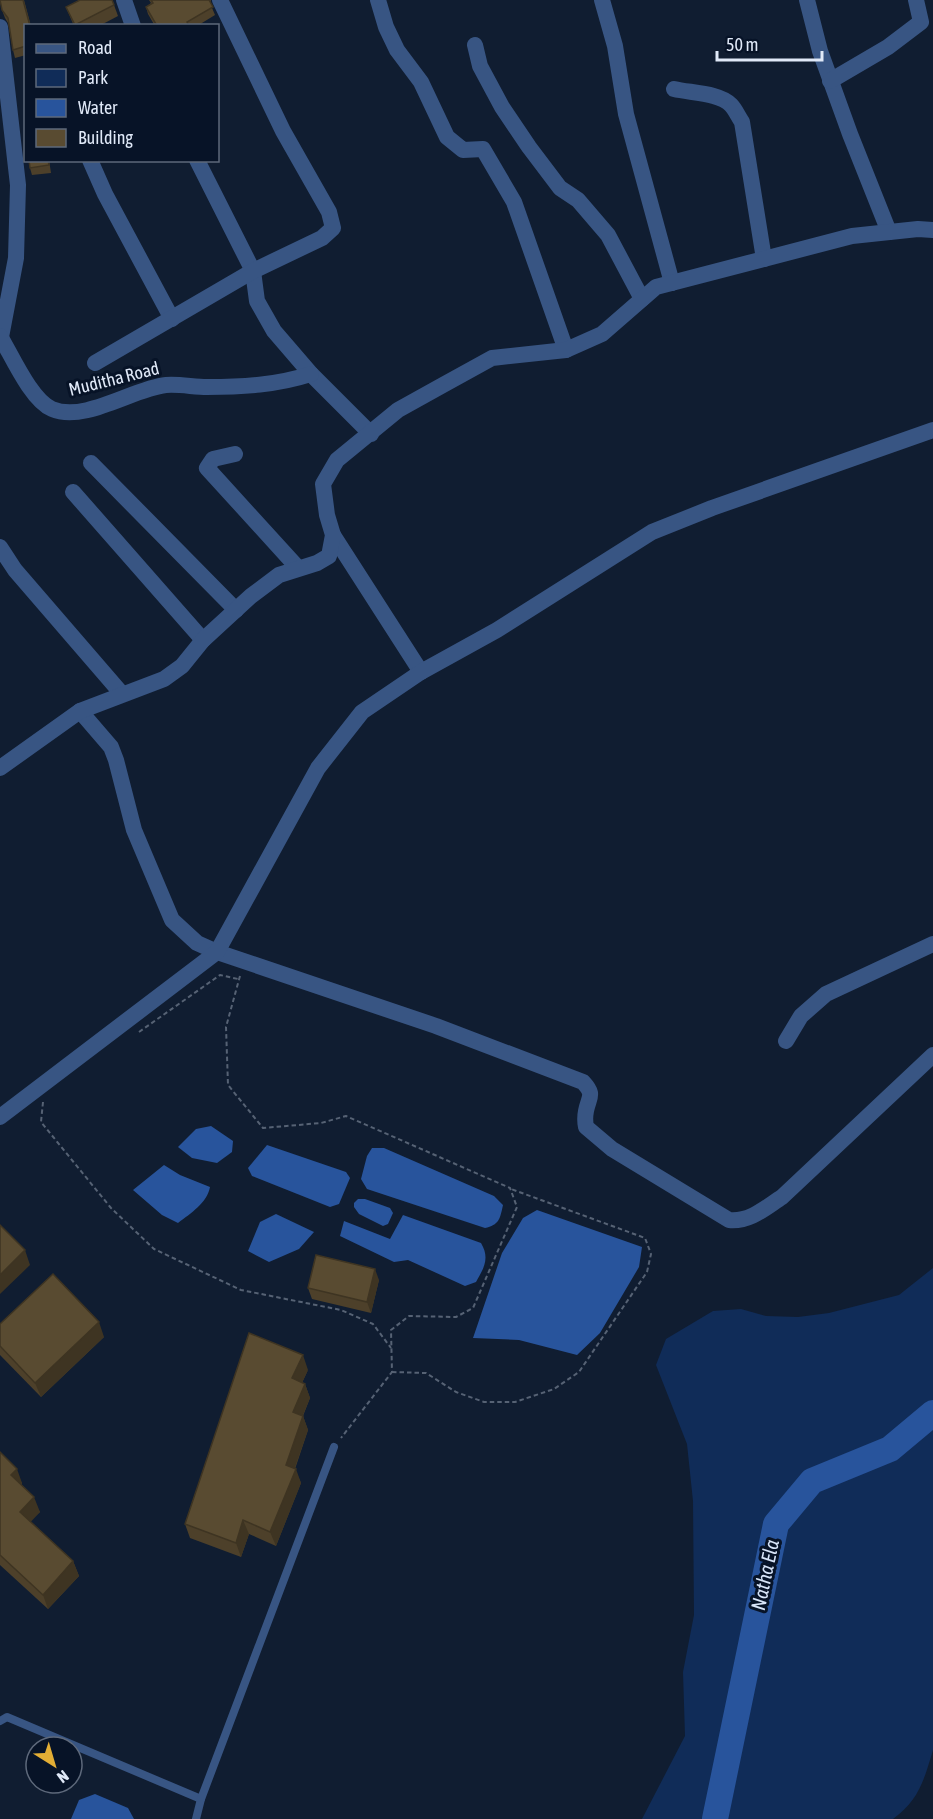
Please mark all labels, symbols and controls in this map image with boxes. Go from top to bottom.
legend [24,24,219,162]
scale bar [717,24,822,62]
text: 50 m [726,34,758,55]
text: Road [78,37,112,58]
text: Park [78,67,108,88]
text: Water [78,97,118,118]
text: Building [78,127,133,148]
street label: Muditha Road [66,357,161,400]
water label: Natha Ela [746,1538,783,1612]
north arrow [24,1735,84,1795]
text: N [54,1767,72,1787]

